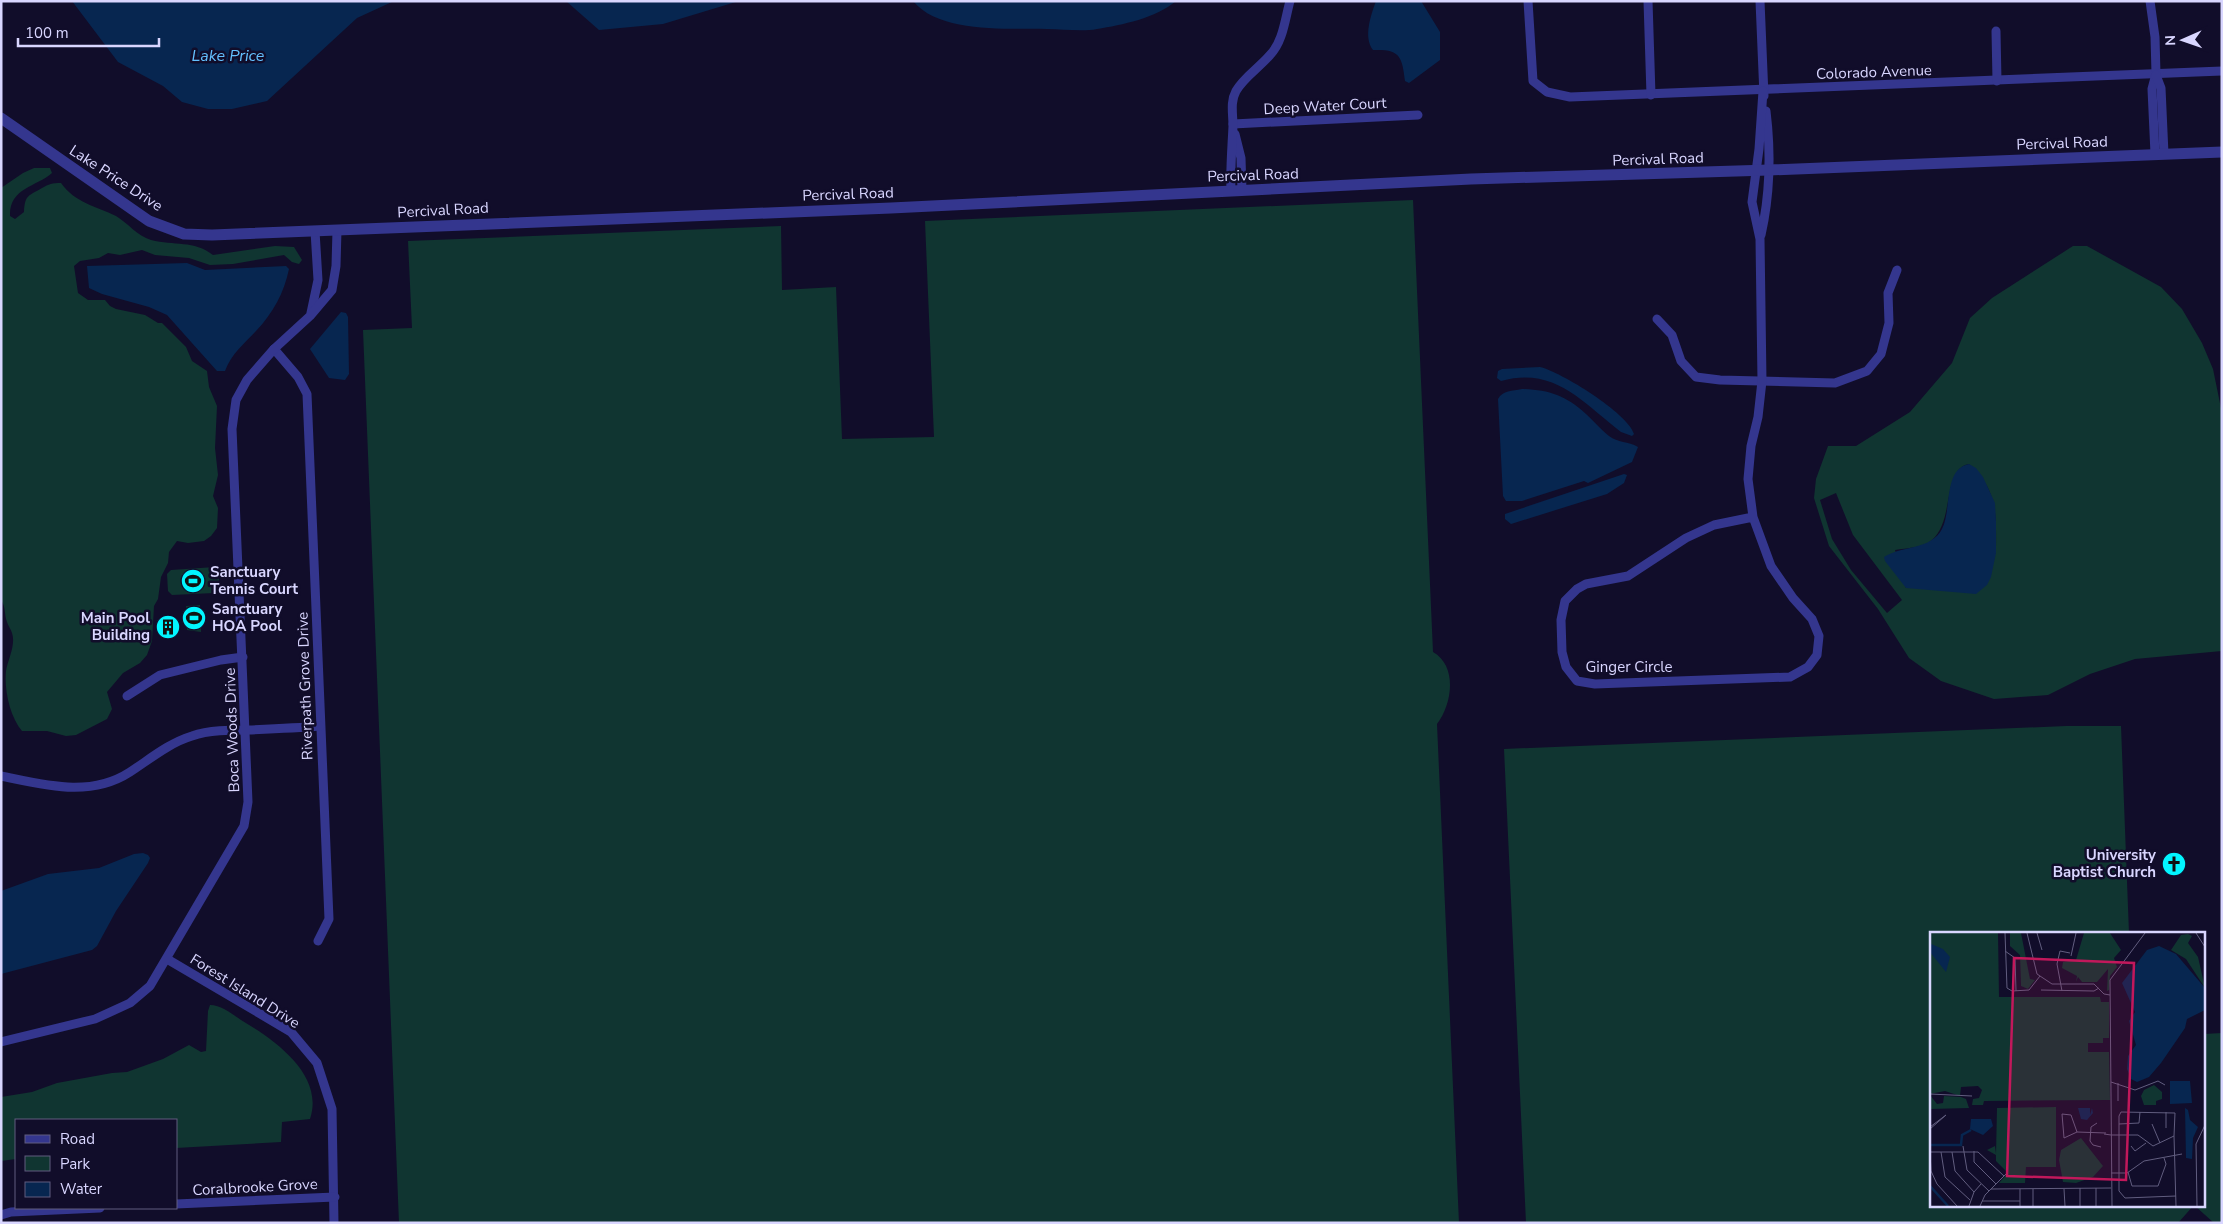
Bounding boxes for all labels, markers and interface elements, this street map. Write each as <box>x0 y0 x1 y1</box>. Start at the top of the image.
scale bar <box>18 15 159 47</box>
north arrow <box>2158 15 2208 65</box>
text: 100 m <box>25 23 69 43</box>
text: N <box>2161 35 2180 46</box>
water label: Lake Price <box>192 45 265 67</box>
street label: Colorado Avenue <box>1816 60 1932 84</box>
street label: Deep Water Court <box>1263 93 1388 119</box>
street label: Percival Road <box>2016 131 2108 155</box>
street label: Lake Price Drive <box>65 140 167 216</box>
street label: Percival Road <box>1612 147 1704 171</box>
street label: Percival Road <box>1207 163 1299 187</box>
street label: Percival Road <box>802 182 894 206</box>
street label: Percival Road <box>397 198 489 222</box>
place label: Sanctuary Tennis Court <box>210 562 298 599</box>
sports icon: Sanctuary Tennis Court <box>180 568 206 594</box>
place label: Sanctuary HOA Pool <box>212 599 283 636</box>
sports icon: Sanctuary HOA Pool <box>181 605 207 631</box>
place label: Main Pool Building <box>81 608 150 645</box>
street label: Riverpath Grove Drive <box>292 612 318 760</box>
building icon: Main Pool Building <box>155 614 181 640</box>
street label: Ginger Circle <box>1585 657 1673 677</box>
street label: Boca Woods Drive <box>220 667 244 793</box>
place label: University Baptist Church <box>2053 845 2156 882</box>
church icon: University Baptist Church <box>2161 851 2187 877</box>
inset map <box>1930 932 2206 1206</box>
street label: Forest Island Drive <box>186 949 304 1033</box>
legend <box>15 1119 178 1209</box>
text: Road <box>60 1129 95 1149</box>
text: Park <box>60 1154 90 1174</box>
street label: Coralbrooke Grove <box>192 1174 318 1200</box>
text: Water <box>60 1179 103 1199</box>

